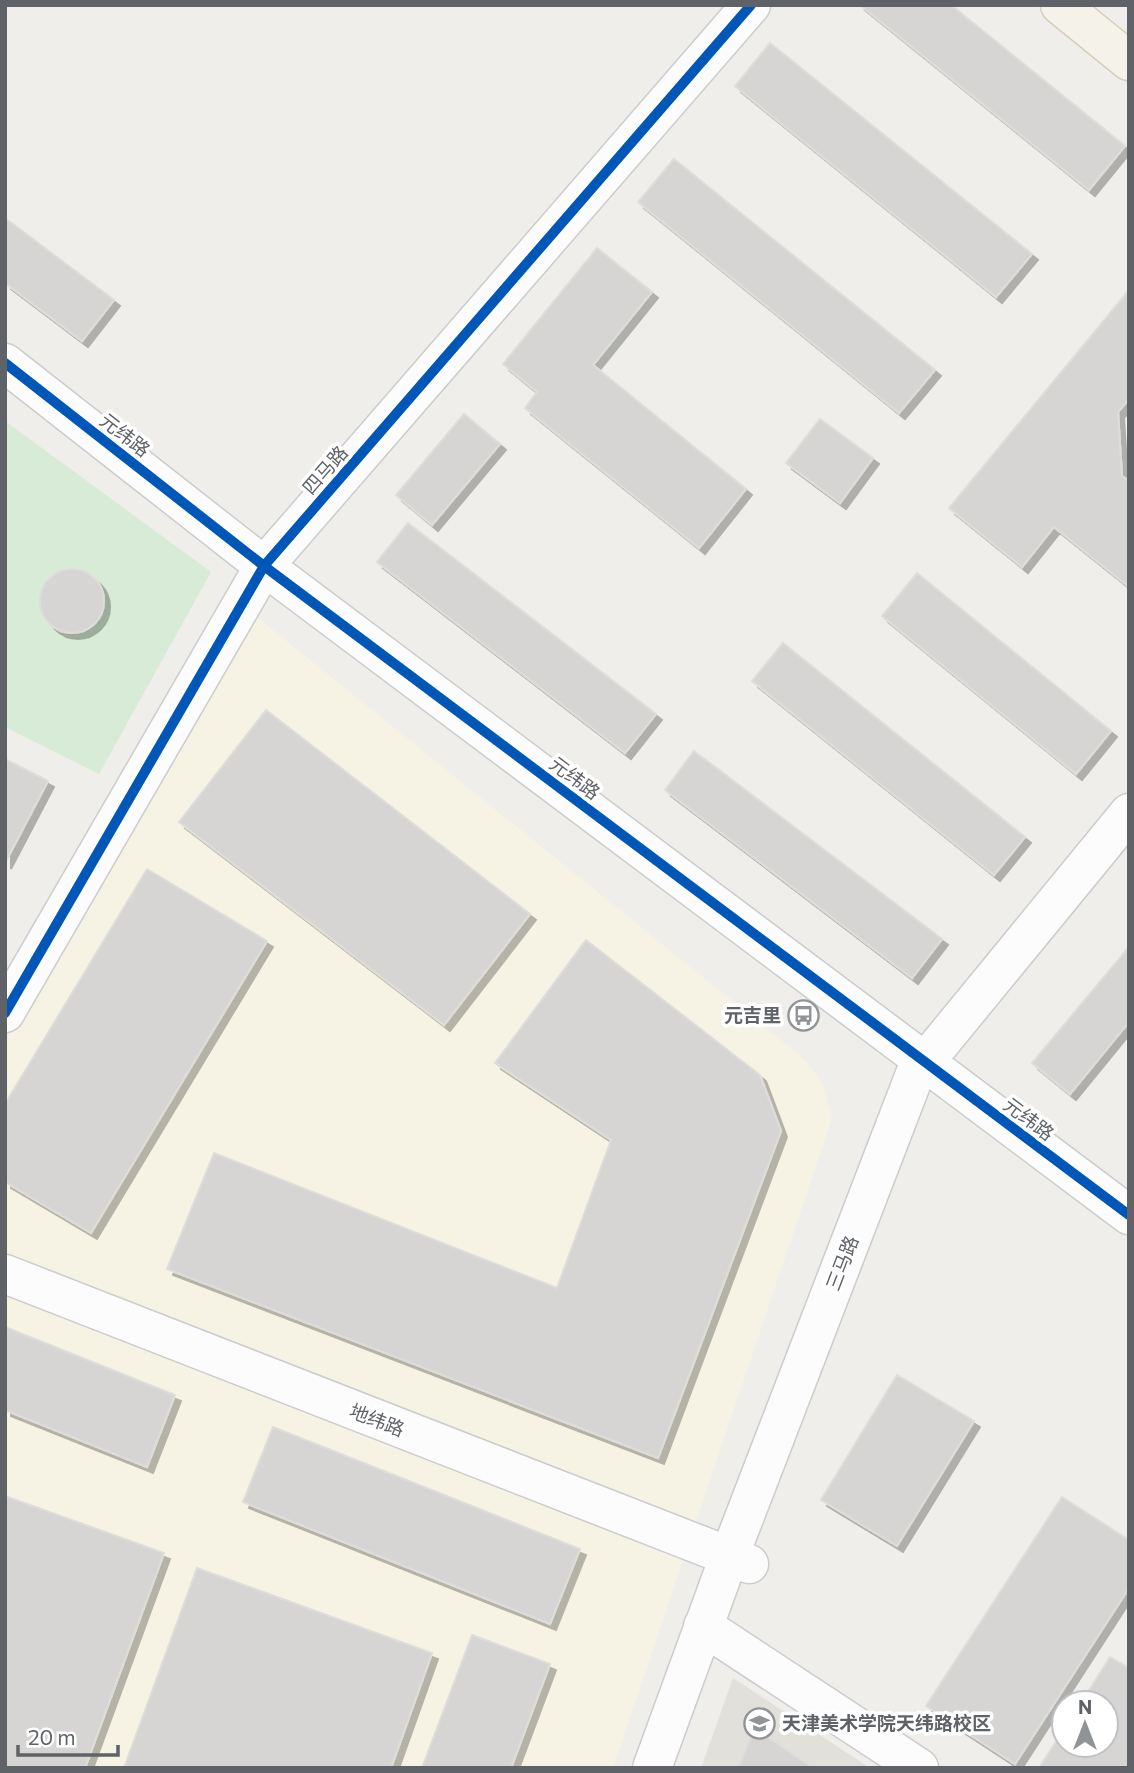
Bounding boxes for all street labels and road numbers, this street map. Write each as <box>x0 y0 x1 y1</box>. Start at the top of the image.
street label: 元纬路 <box>96 408 155 461</box>
street label: 四马路 <box>297 441 352 499</box>
street label: 元纬路 <box>546 751 605 804</box>
street label: 元纬路 <box>1000 1092 1059 1145</box>
street label: 三马路 <box>821 1232 862 1294</box>
street label: 地纬路 <box>346 1399 408 1440</box>

